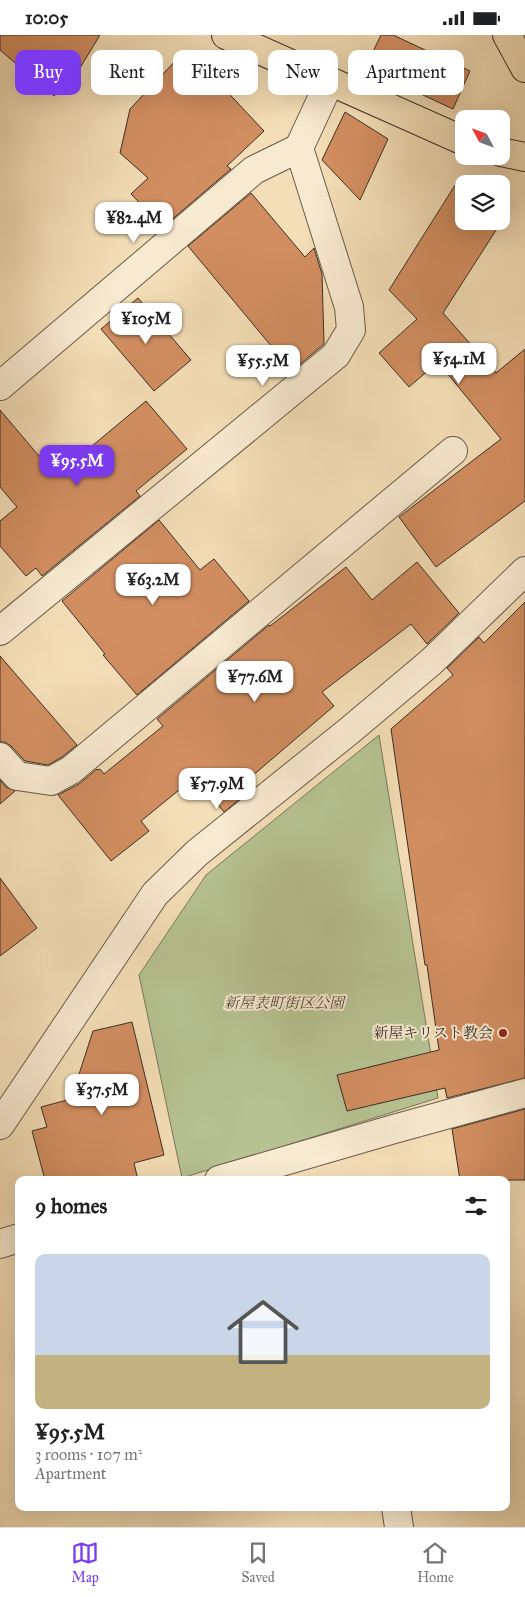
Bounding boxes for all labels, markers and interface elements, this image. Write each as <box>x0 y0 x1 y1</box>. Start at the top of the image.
text: 10:05 <box>25 6 68 29</box>
chip: Buy <box>15 50 81 95</box>
chip: Rent <box>91 50 163 95</box>
chip: Filters <box>173 50 258 95</box>
chip: New <box>268 50 338 95</box>
chip: Apartment <box>348 50 464 95</box>
north arrow <box>455 110 510 165</box>
map controls <box>455 110 510 230</box>
button: layers <box>455 175 510 230</box>
pin: ¥82.4M <box>93 201 175 244</box>
text: ¥82.4M <box>106 208 162 227</box>
pin: ¥105M <box>111 303 181 345</box>
text: ¥105M <box>121 309 171 328</box>
pin: ¥54.1M <box>418 343 500 385</box>
pin: ¥55.5M <box>222 345 304 387</box>
text: ¥54.1M <box>433 349 485 368</box>
text: ¥55.5M <box>237 351 289 370</box>
pin: ¥95.5M <box>36 445 118 487</box>
text: ¥95.5M <box>50 451 104 470</box>
pin: ¥63.2M <box>112 563 194 606</box>
text: ¥63.2M <box>127 570 179 589</box>
pin: ¥77.6M <box>214 661 296 703</box>
text: ¥77.6M <box>227 667 283 686</box>
pin: ¥57.9M <box>176 767 258 810</box>
text: ¥57.9M <box>190 774 244 793</box>
park label: 新屋表町街区公園 <box>224 994 347 1012</box>
place label: 新屋キリスト教会 <box>373 1024 493 1042</box>
marker: 新屋キリスト教会 <box>497 1027 509 1039</box>
pin: ¥37.5M <box>61 1073 143 1116</box>
text: ¥37.5M <box>76 1080 128 1099</box>
icon: filters <box>462 1192 490 1220</box>
text: 9 homes <box>35 1193 107 1219</box>
icon: home <box>218 1287 308 1377</box>
text: ¥95.5M <box>35 1419 105 1445</box>
text: 3 rooms · 107 m² <box>35 1445 142 1464</box>
text: Apartment <box>35 1464 107 1483</box>
tab: Map <box>71 1539 99 1586</box>
tab: Saved <box>242 1539 275 1586</box>
tab: Home <box>417 1539 454 1586</box>

